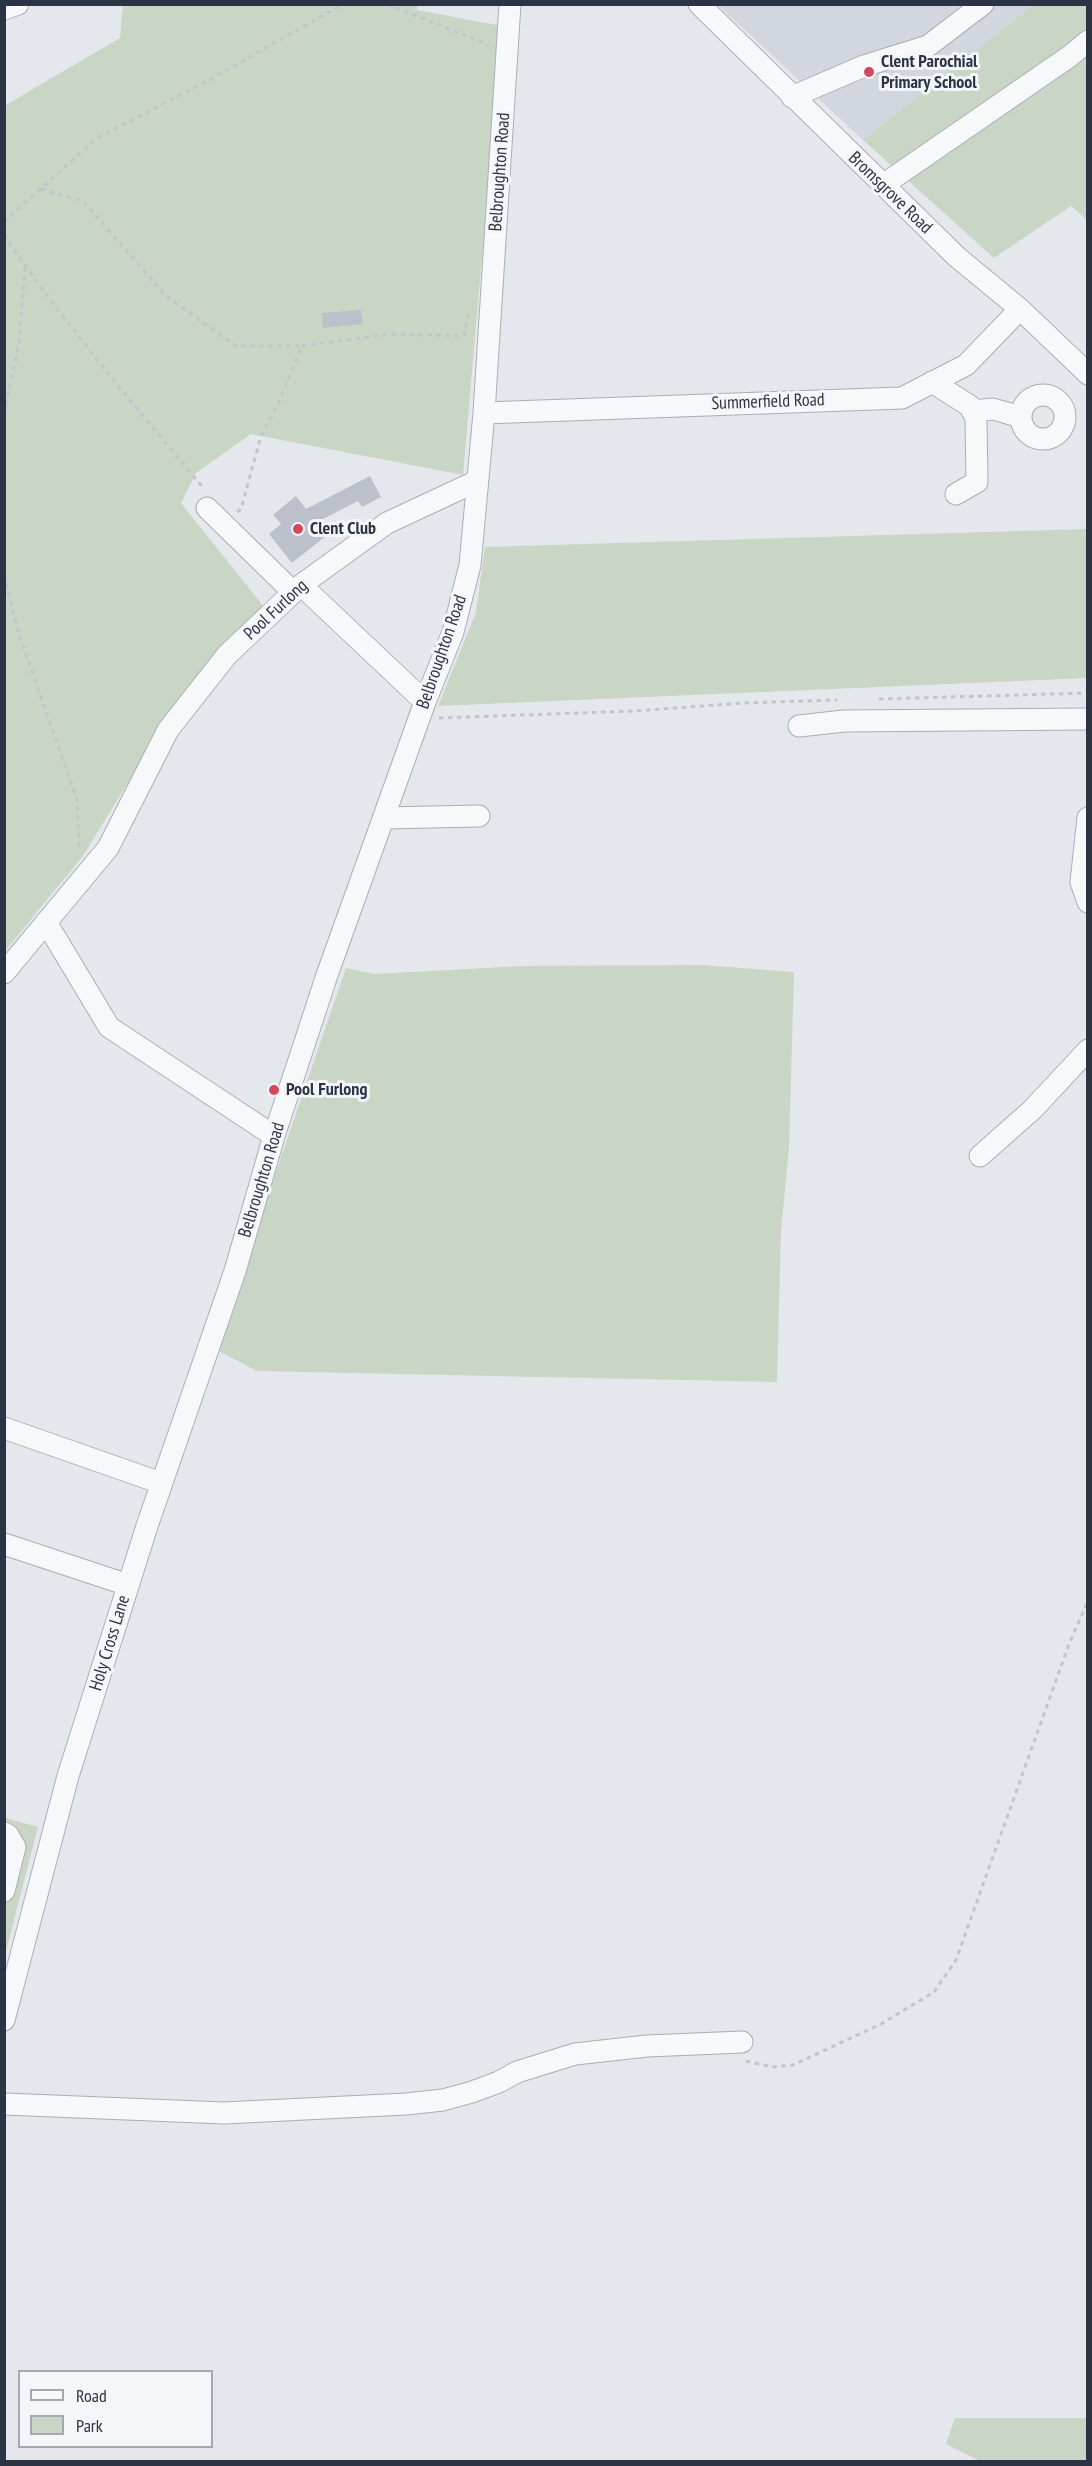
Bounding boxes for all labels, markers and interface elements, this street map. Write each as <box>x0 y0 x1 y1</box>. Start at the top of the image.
place label: Clent Parochial Primary School <box>881 51 977 94</box>
marker: Clent Parochial Primary School <box>862 65 876 79</box>
street label: Belbroughton Road <box>485 112 515 232</box>
street label: Bromsgrove Road <box>844 148 936 238</box>
street label: Summerfield Road <box>711 389 825 415</box>
place label: Clent Club <box>310 518 376 540</box>
marker: Clent Club <box>291 522 305 536</box>
street label: Pool Furlong <box>240 575 312 645</box>
street label: Belbroughton Road <box>412 592 472 712</box>
place label: Pool Furlong <box>286 1079 367 1101</box>
marker: Pool Furlong <box>267 1083 281 1097</box>
street label: Belbroughton Road <box>234 1120 290 1240</box>
street label: Holy Cross Lane <box>85 1593 135 1693</box>
legend <box>18 2370 213 2448</box>
text: Road <box>76 2384 107 2407</box>
text: Park <box>76 2414 103 2437</box>

